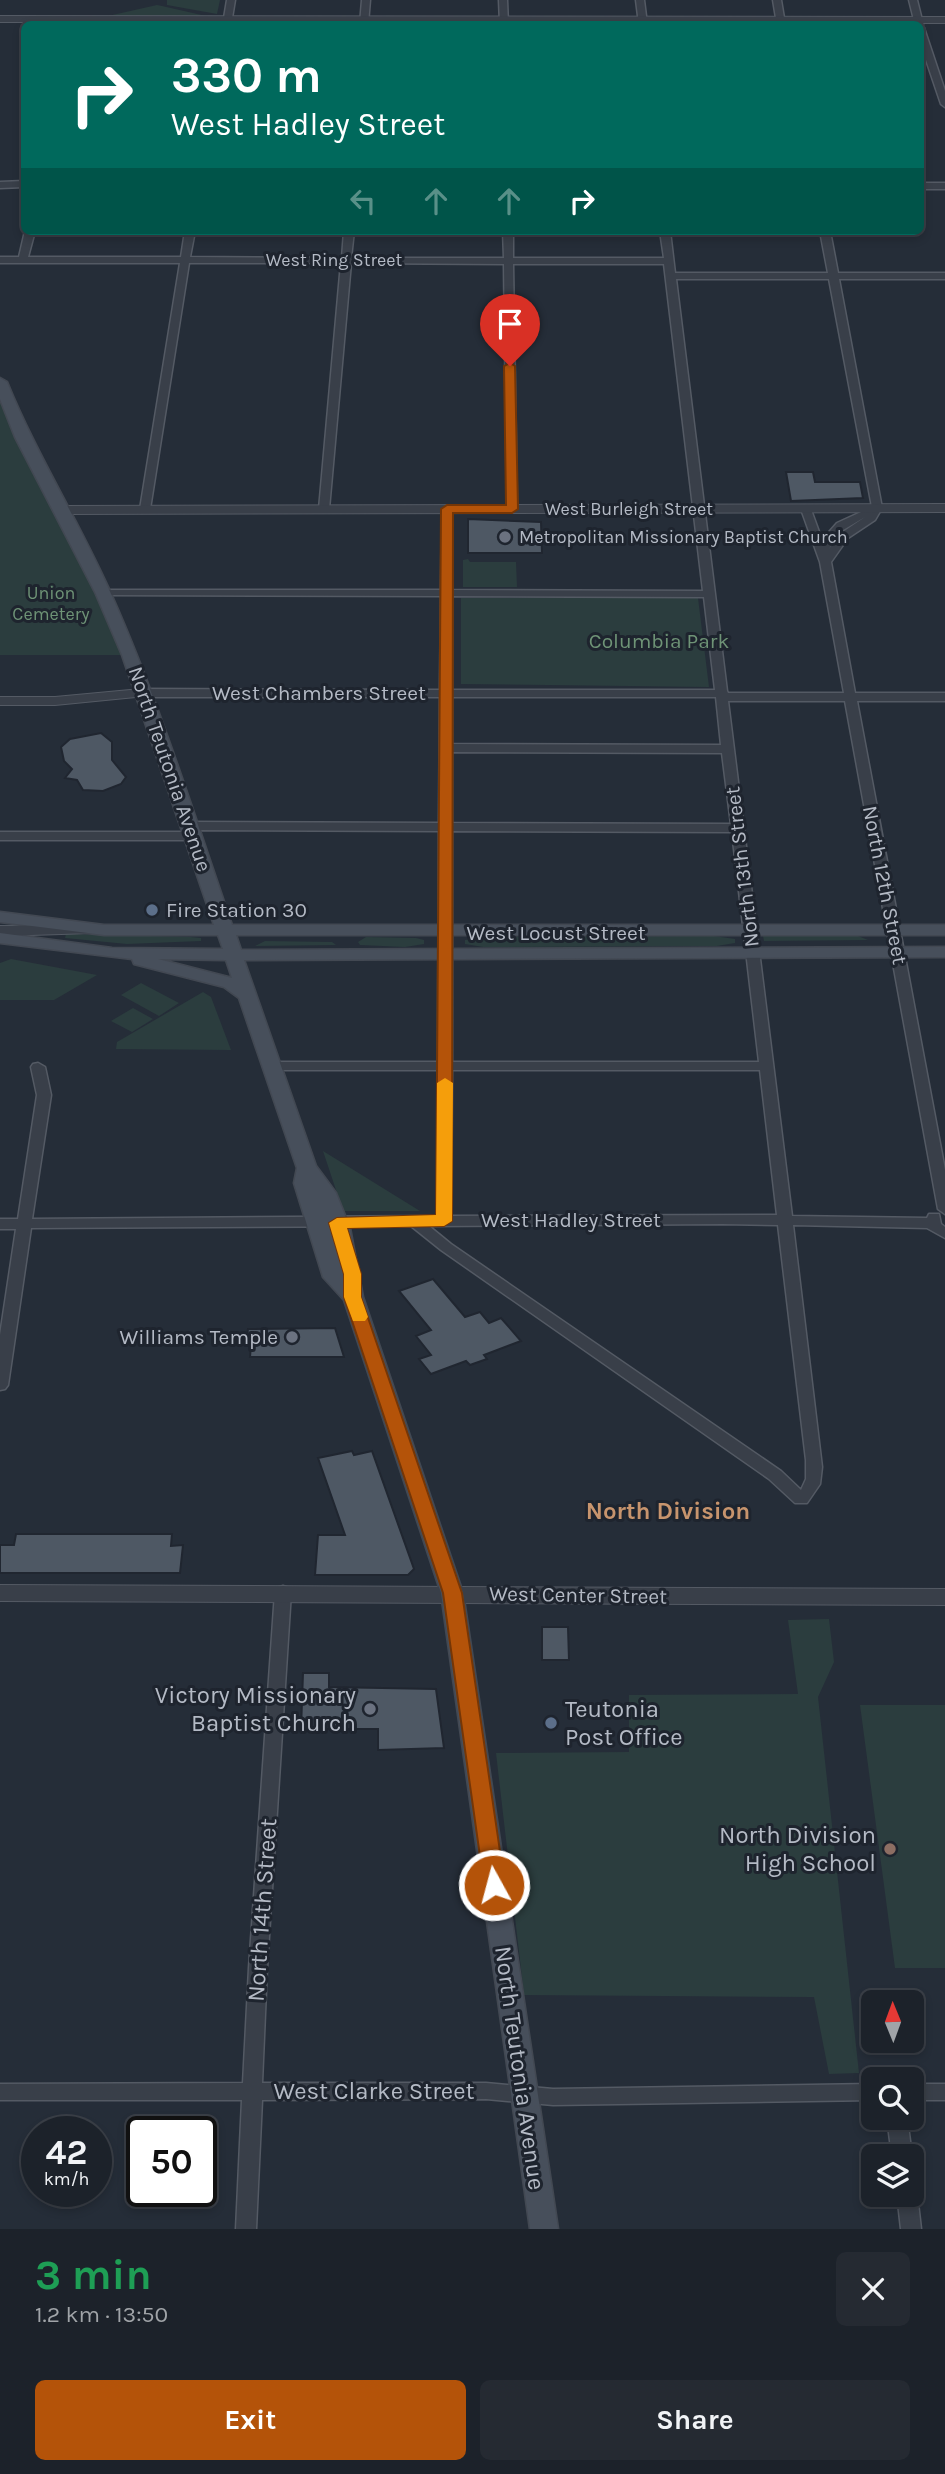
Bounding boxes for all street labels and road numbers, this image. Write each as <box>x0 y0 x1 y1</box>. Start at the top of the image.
street label: West Ring Street <box>266 249 402 271</box>
street label: West Burleigh Street <box>545 498 713 520</box>
street label: North Teutonia Avenue <box>124 663 216 875</box>
street label: West Chambers Street <box>212 681 426 705</box>
street label: North 13th Street <box>720 785 764 949</box>
street label: North 12th Street <box>858 804 912 967</box>
street label: West Locust Street <box>466 921 646 945</box>
street label: West Hadley Street <box>481 1208 661 1232</box>
street label: West Center Street <box>489 1581 667 1609</box>
street label: North 14th Street <box>242 1817 282 2003</box>
street label: North Teutonia Avenue <box>489 1944 551 2192</box>
street label: West Clarke Street <box>273 2077 475 2105</box>

